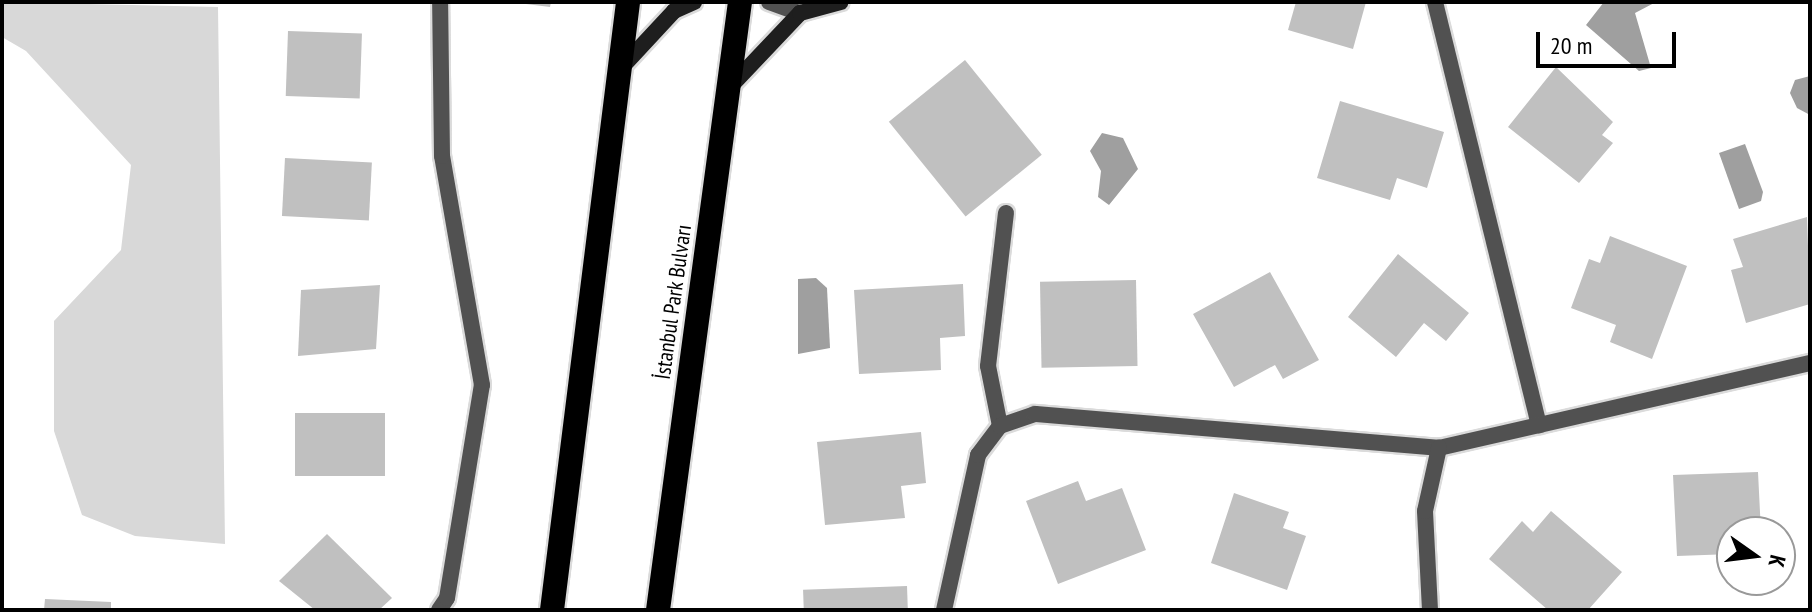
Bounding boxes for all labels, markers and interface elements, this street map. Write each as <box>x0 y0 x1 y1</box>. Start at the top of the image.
scale bar <box>1540 16 1680 66</box>
text: 20 m <box>1550 30 1592 61</box>
street label: İstanbul Park Bulvarı <box>649 223 697 381</box>
north arrow <box>1716 516 1796 596</box>
text: K <box>1762 552 1792 570</box>

